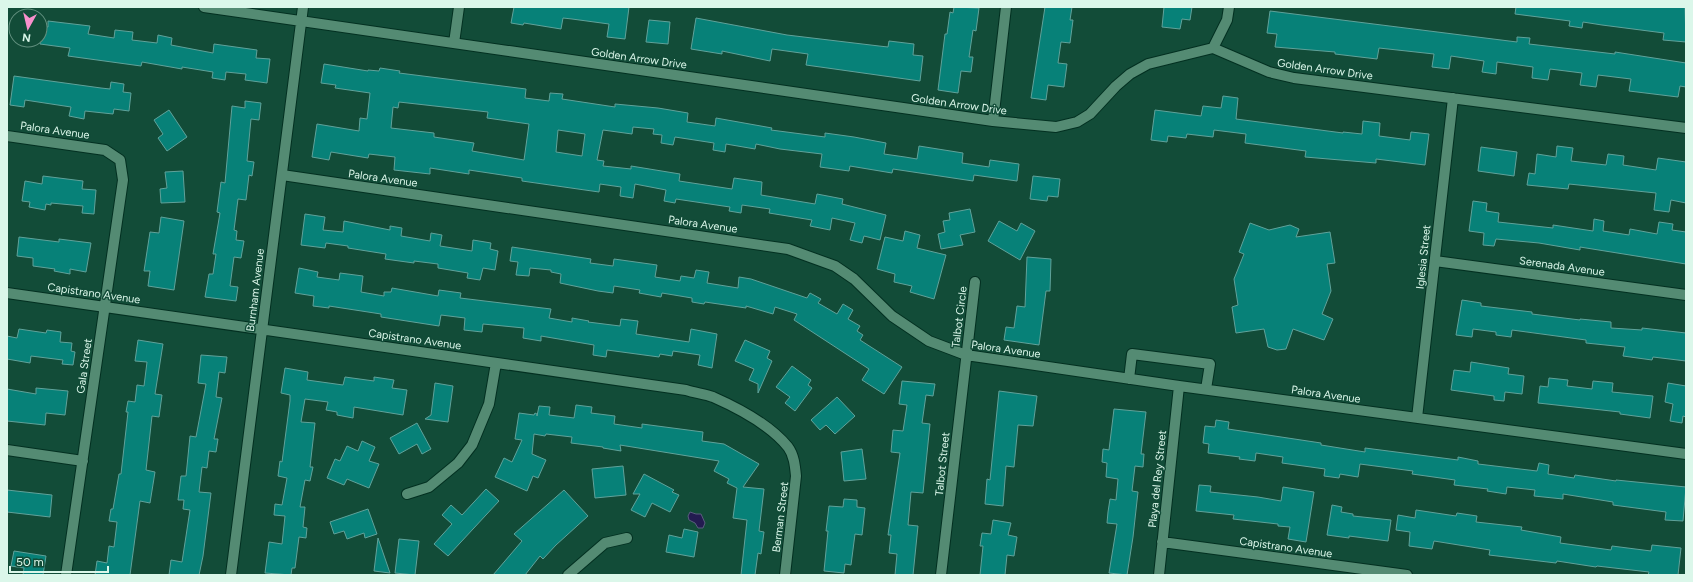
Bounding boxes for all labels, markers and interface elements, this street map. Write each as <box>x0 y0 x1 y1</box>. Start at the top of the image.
north arrow <box>8 8 48 48</box>
text: N <box>22 30 32 44</box>
street label: Golden Arrow Drive <box>590 45 688 72</box>
street label: Golden Arrow Drive <box>1276 56 1374 83</box>
street label: Golden Arrow Drive <box>910 91 1008 118</box>
street label: Palora Avenue <box>19 119 90 142</box>
street label: Palora Avenue <box>347 167 418 190</box>
street label: Palora Avenue <box>667 213 738 236</box>
street label: Iglesia Street <box>1414 224 1433 290</box>
street label: Burnham Avenue <box>244 248 267 332</box>
street label: Serenada Avenue <box>1518 254 1606 279</box>
street label: Capistrano Avenue <box>47 281 141 306</box>
street label: Talbot Circle <box>949 286 970 348</box>
street label: Capistrano Avenue <box>368 327 462 352</box>
street label: Gala Street <box>74 338 95 394</box>
street label: Palora Avenue <box>970 338 1041 361</box>
street label: Palora Avenue <box>1290 383 1361 406</box>
street label: Playa del Rey Street <box>1146 430 1169 528</box>
street label: Talbot Street <box>933 432 952 497</box>
street label: Berman Street <box>770 481 791 553</box>
street label: Capistrano Avenue <box>1239 535 1333 560</box>
scale bar <box>10 548 108 574</box>
text: 50 m <box>16 555 44 569</box>

